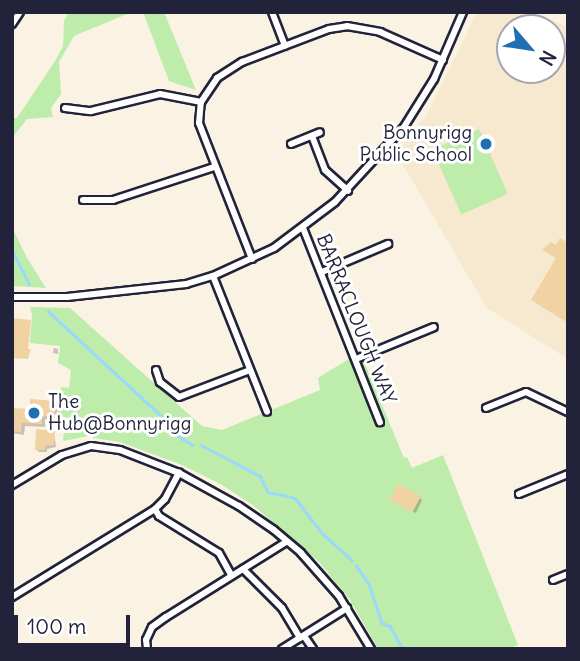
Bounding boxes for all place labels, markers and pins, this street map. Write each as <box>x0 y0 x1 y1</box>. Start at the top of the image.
place label: Bonnyrigg Public School <box>359 122 472 166</box>
marker: Bonnyrigg Public School <box>478 136 494 152</box>
place label: The Hub@Bonnyrigg <box>48 391 191 435</box>
marker: The Hub@Bonnyrigg <box>26 405 42 421</box>

